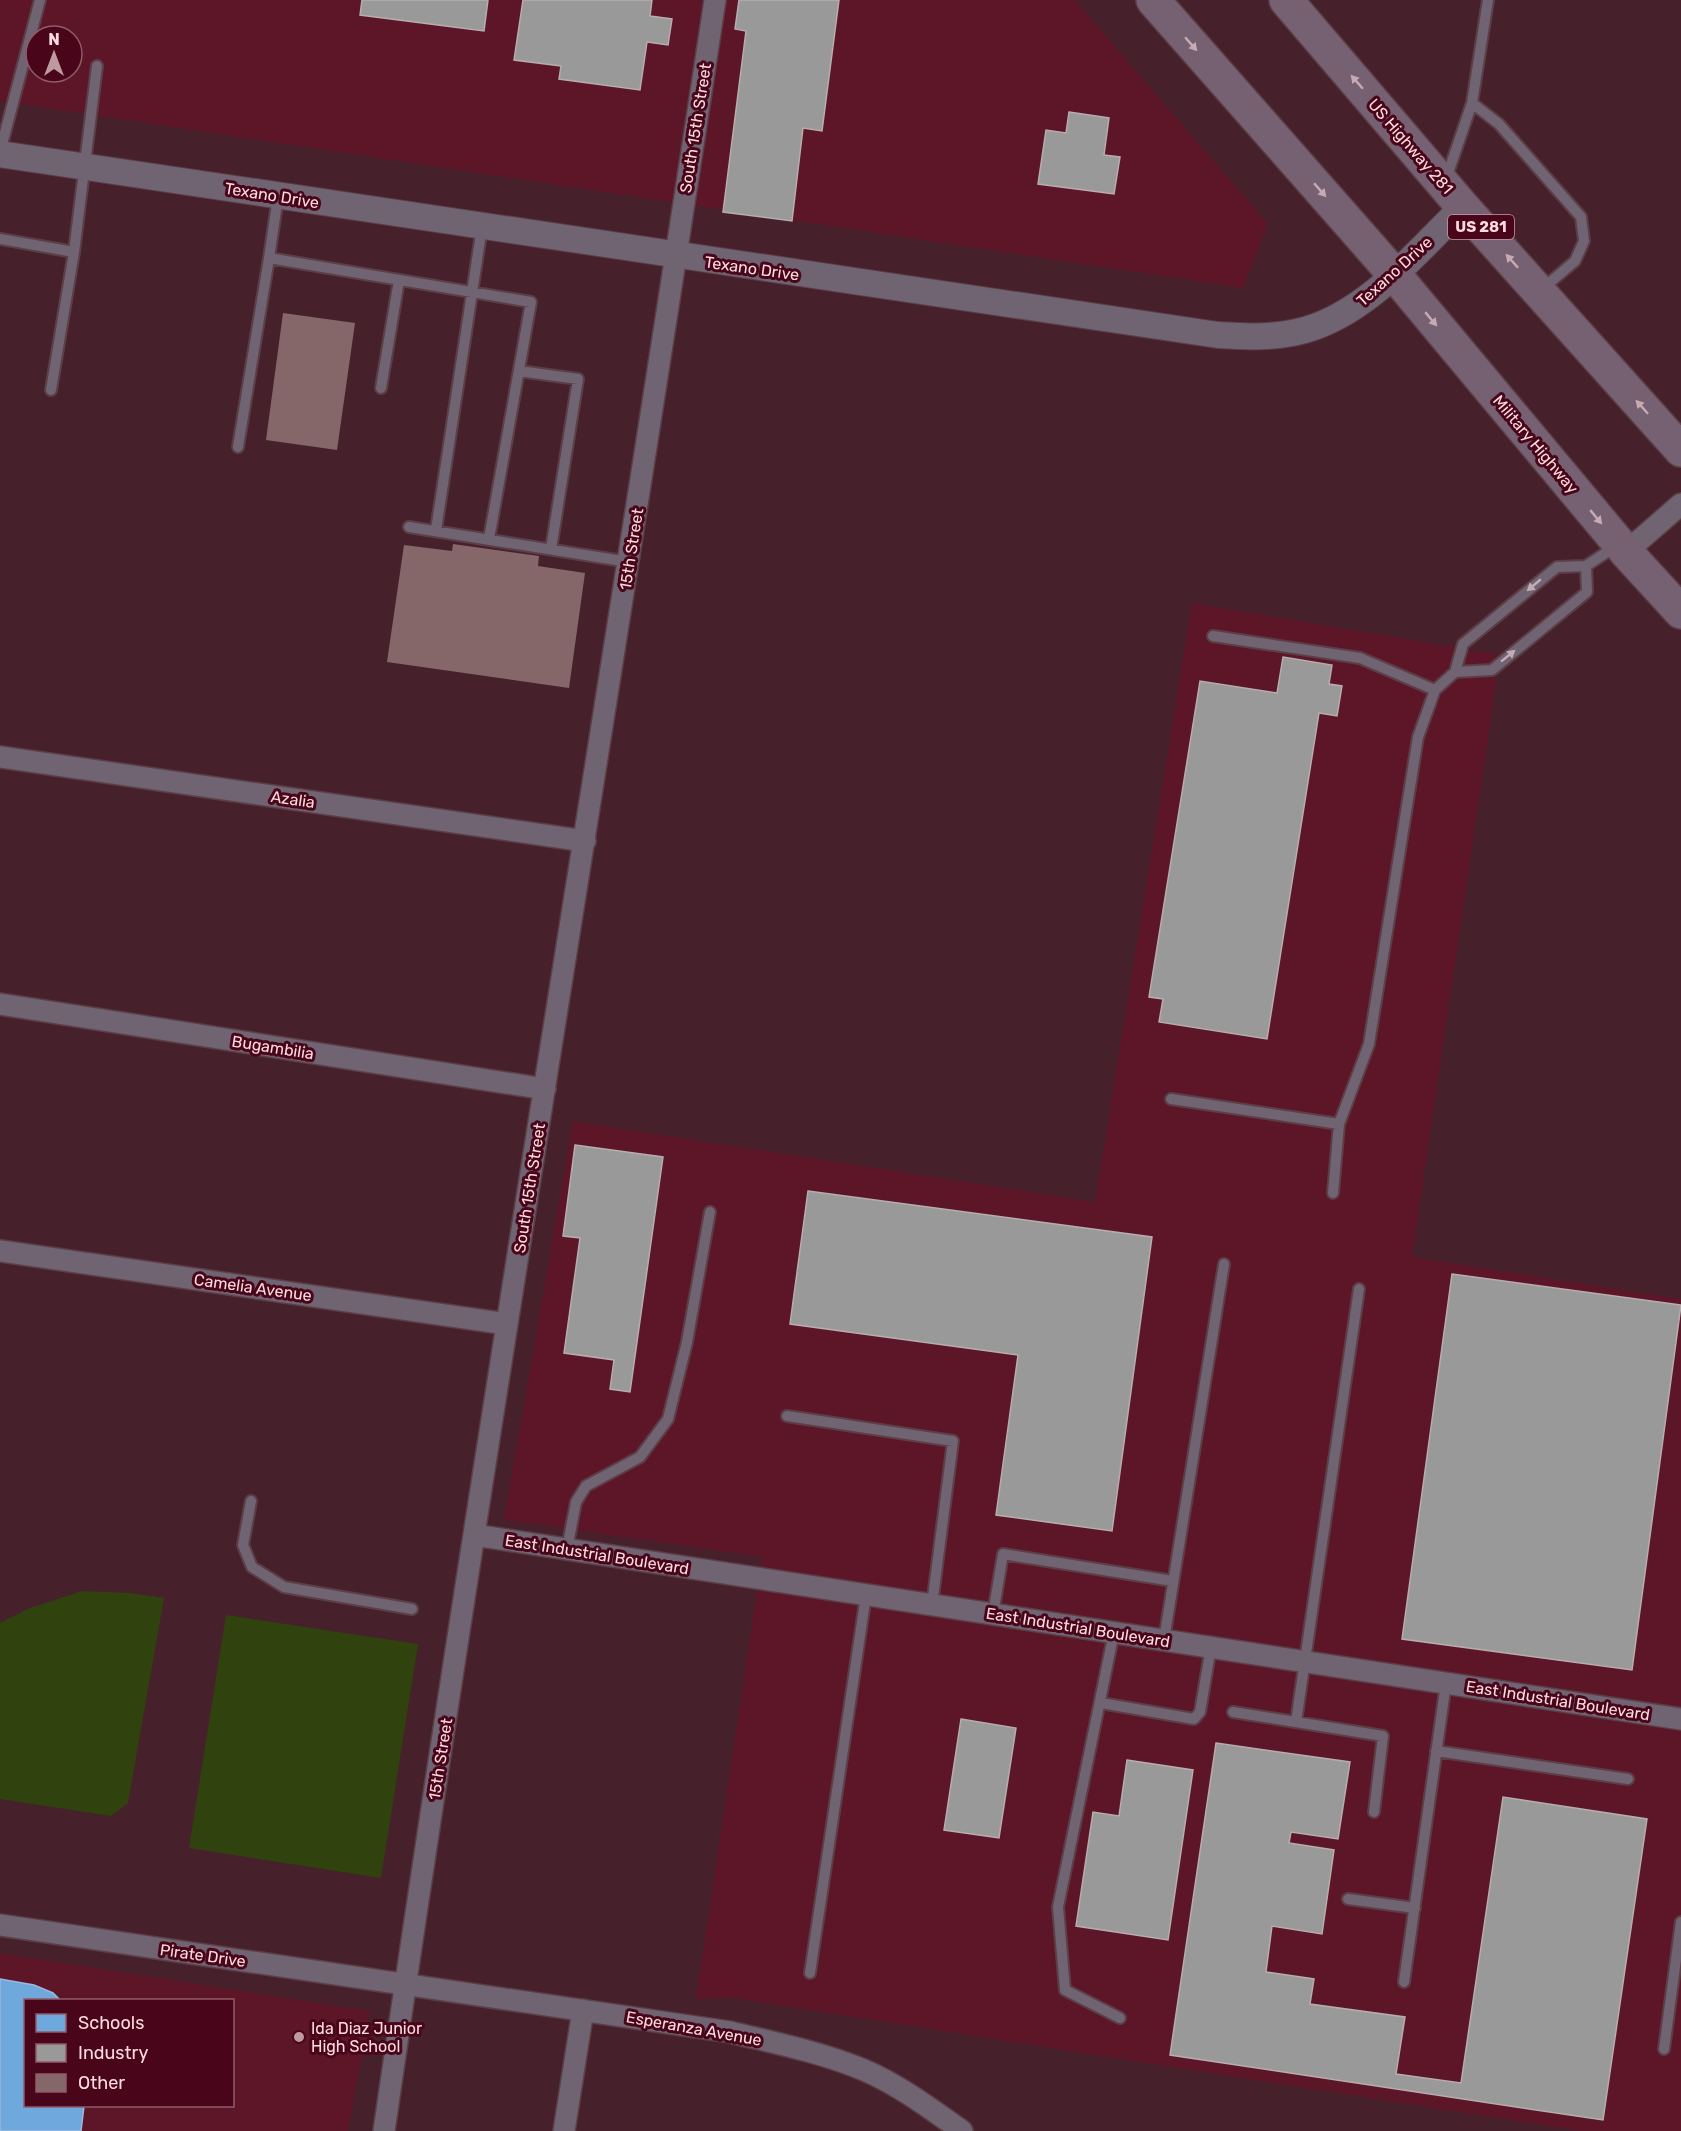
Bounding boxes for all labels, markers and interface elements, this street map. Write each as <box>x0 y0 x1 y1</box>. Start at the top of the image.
north arrow <box>24 24 84 84</box>
text: N <box>48 30 60 49</box>
one-way arrow <box>1184 36 1197 51</box>
street label: South 15th Street <box>676 62 715 194</box>
one-way arrow <box>1350 75 1363 90</box>
street label: US Highway 281 <box>1364 95 1457 198</box>
street label: Texano Drive <box>223 179 320 212</box>
one-way arrow <box>1313 182 1326 197</box>
road number: US 281 <box>1448 215 1514 239</box>
street label: Texano Drive <box>1353 232 1436 310</box>
street label: Texano Drive <box>703 252 800 285</box>
one-way arrow <box>1505 254 1519 269</box>
one-way arrow <box>1425 311 1437 326</box>
street label: Military Highway <box>1489 391 1582 497</box>
one-way arrow <box>1636 400 1649 415</box>
street label: 15th Street <box>616 507 647 591</box>
one-way arrow <box>1590 509 1603 525</box>
one-way arrow <box>1527 578 1542 591</box>
one-way arrow <box>1501 650 1516 663</box>
street label: Azalia <box>270 787 316 812</box>
street label: Bugambilia <box>230 1032 315 1063</box>
street label: South 15th Street <box>510 1122 549 1254</box>
street label: Camelia Avenue <box>193 1270 313 1305</box>
street label: East Industrial Boulevard <box>504 1531 690 1578</box>
street label: East Industrial Boulevard <box>985 1604 1171 1651</box>
street label: East Industrial Boulevard <box>1465 1677 1651 1724</box>
street label: 15th Street <box>425 1717 456 1801</box>
street label: Pirate Drive <box>159 1940 247 1971</box>
legend <box>24 1999 234 2107</box>
street label: Esperanza Avenue <box>625 2007 763 2050</box>
text: Schools <box>78 2012 144 2034</box>
place label: Ida Diaz Junior High School <box>311 2019 422 2056</box>
marker: Ida Diaz Junior High School <box>292 2030 306 2044</box>
text: Industry <box>78 2042 148 2064</box>
text: Other <box>78 2072 125 2094</box>

